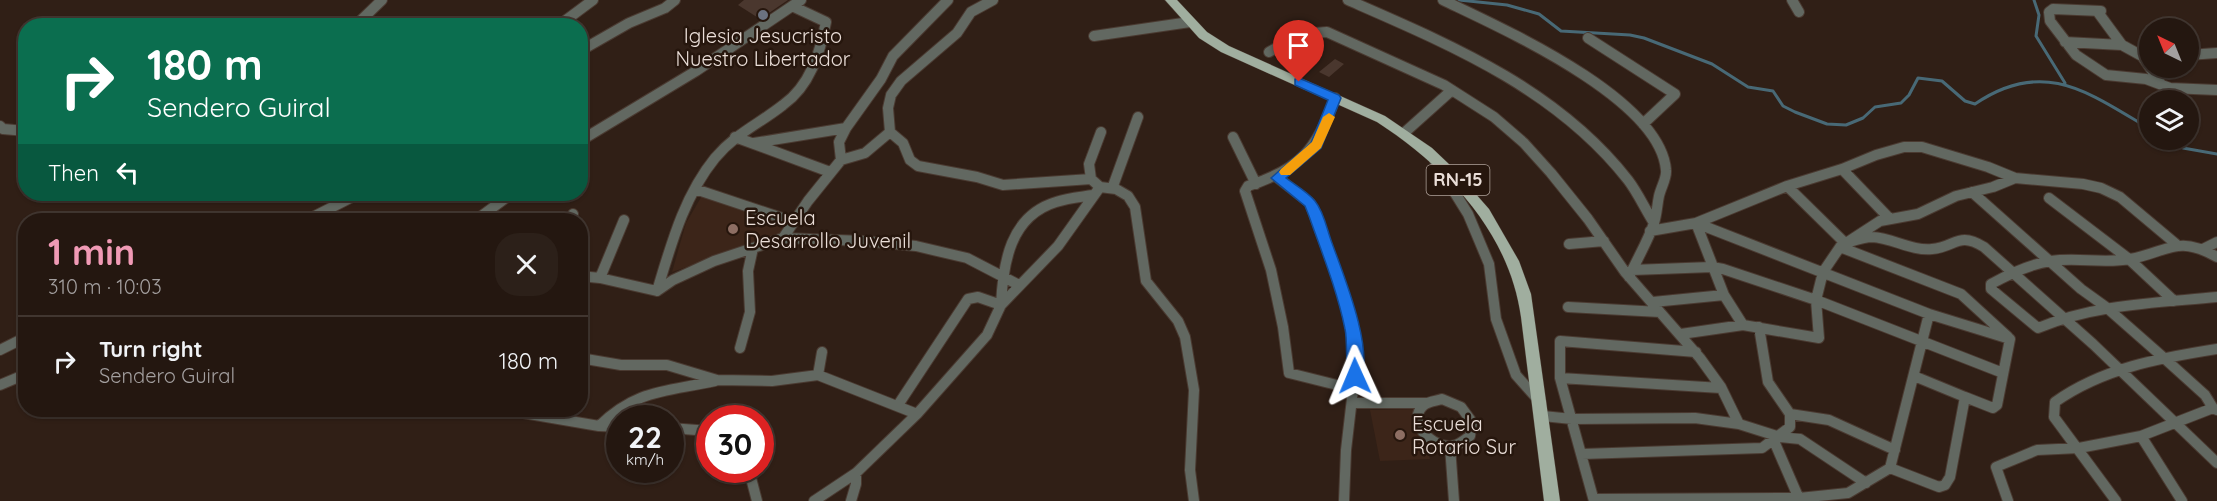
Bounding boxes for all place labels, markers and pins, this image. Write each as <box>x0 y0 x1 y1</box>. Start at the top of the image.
marker: Iglesia Jesucristo Nuestro Libertador <box>756 8 770 22</box>
pin <box>1273 20 1324 82</box>
place label: Iglesia Jesucristo Nuestro Libertador <box>675 23 851 71</box>
place label: Escuela Desarrollo Juvenil <box>745 205 911 253</box>
marker: Escuela Desarrollo Juvenil <box>726 222 740 236</box>
place label: Escuela Rotario Sur <box>1412 411 1516 459</box>
marker: Escuela Rotario Sur <box>1393 428 1407 442</box>

